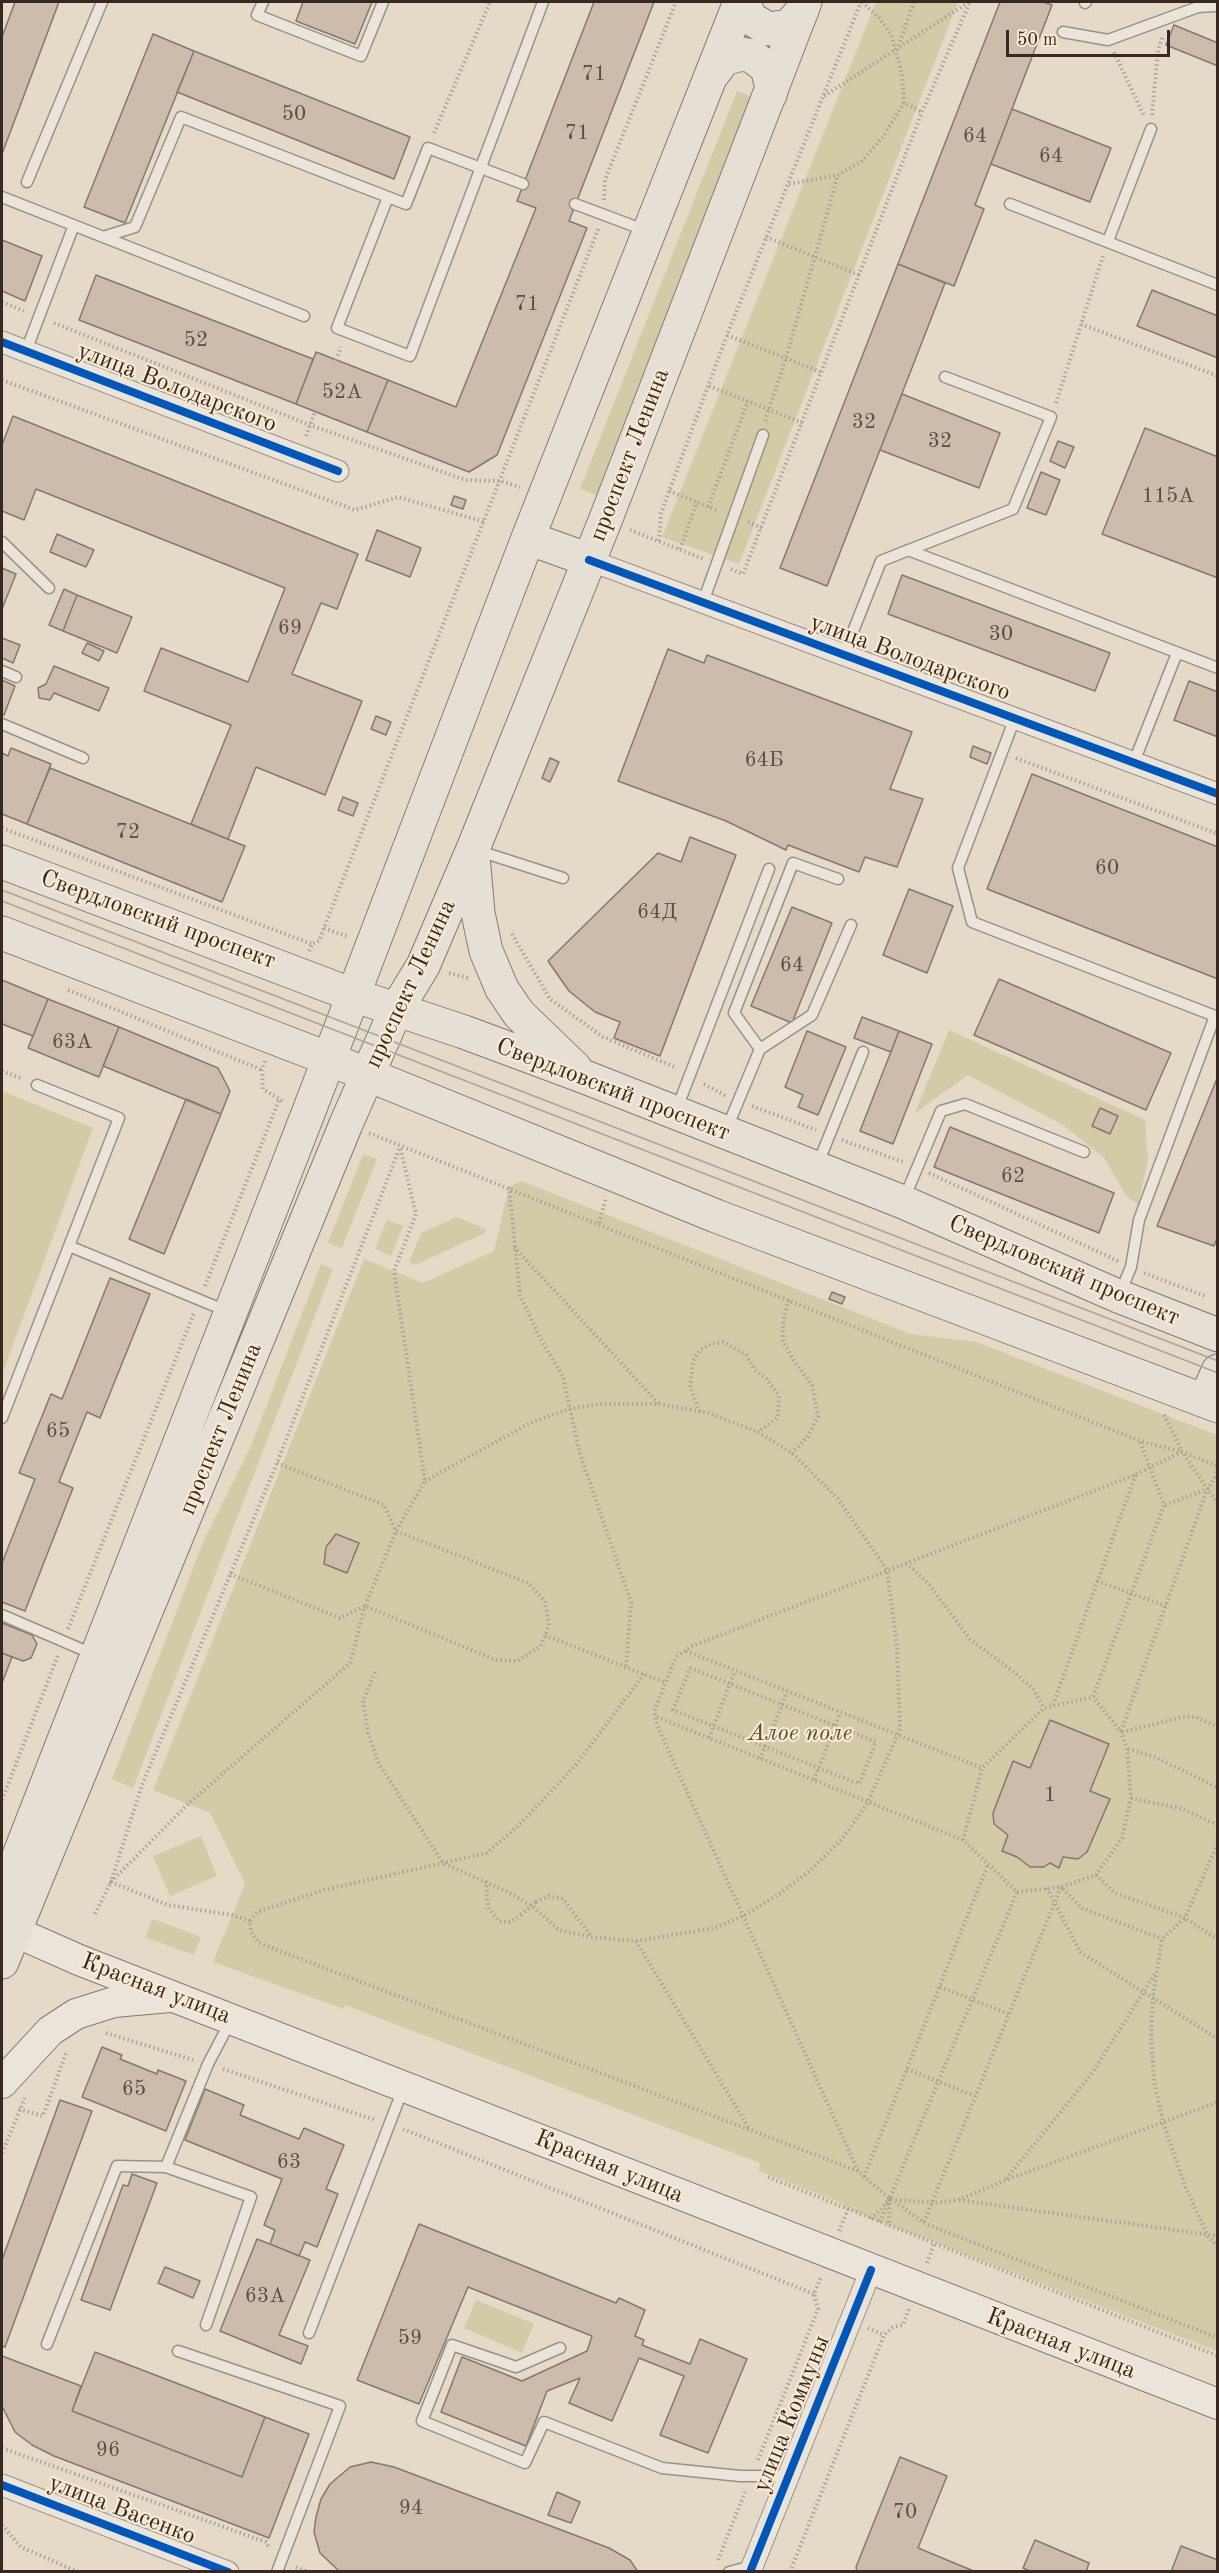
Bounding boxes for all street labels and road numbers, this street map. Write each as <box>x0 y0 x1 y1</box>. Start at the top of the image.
street label: улица Володарского <box>73 337 281 439</box>
street label: проспект Ленина <box>584 364 676 546</box>
street label: улица Володарского <box>806 608 1014 708</box>
street label: Свердловский проспект <box>36 864 280 976</box>
street label: проспект Ленина <box>359 895 463 1073</box>
street label: Свердловский проспект <box>492 1032 734 1148</box>
street label: Свердловский проспект <box>944 1209 1184 1333</box>
street label: проспект Ленина <box>173 1339 269 1519</box>
street label: Красная улица <box>77 1947 235 2031</box>
street label: Красная улица <box>530 2124 688 2210</box>
street label: Красная улица <box>982 2302 1140 2386</box>
street label: улица Коммуны <box>747 2331 837 2497</box>
street label: улица Васенко <box>44 2469 200 2551</box>

